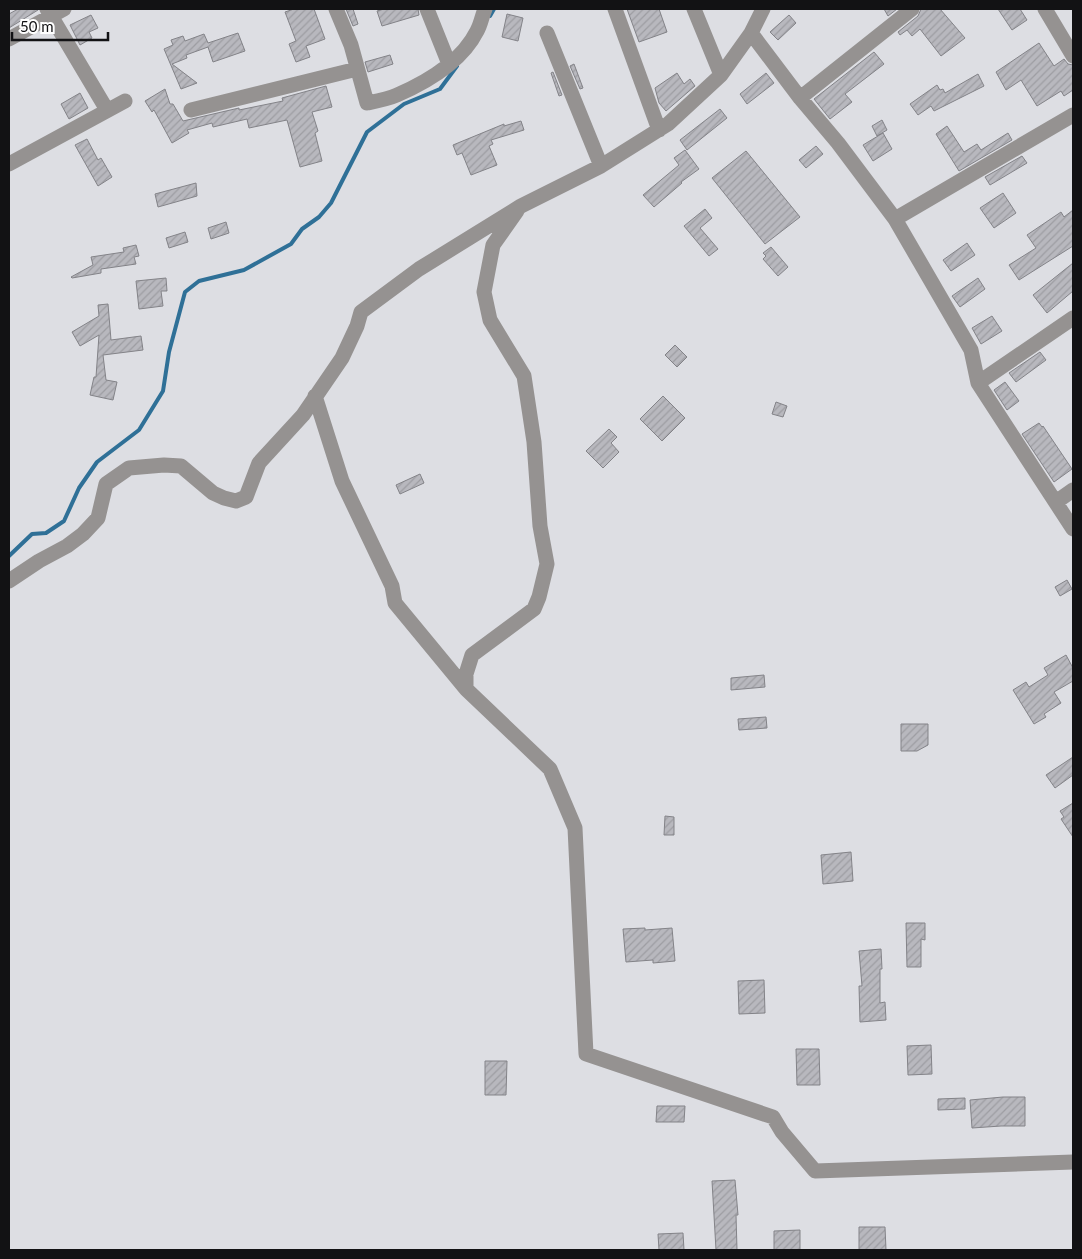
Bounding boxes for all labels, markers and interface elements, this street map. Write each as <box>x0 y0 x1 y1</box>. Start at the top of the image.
scale bar <box>12 10 109 42</box>
text: 50 m <box>20 17 54 35</box>

